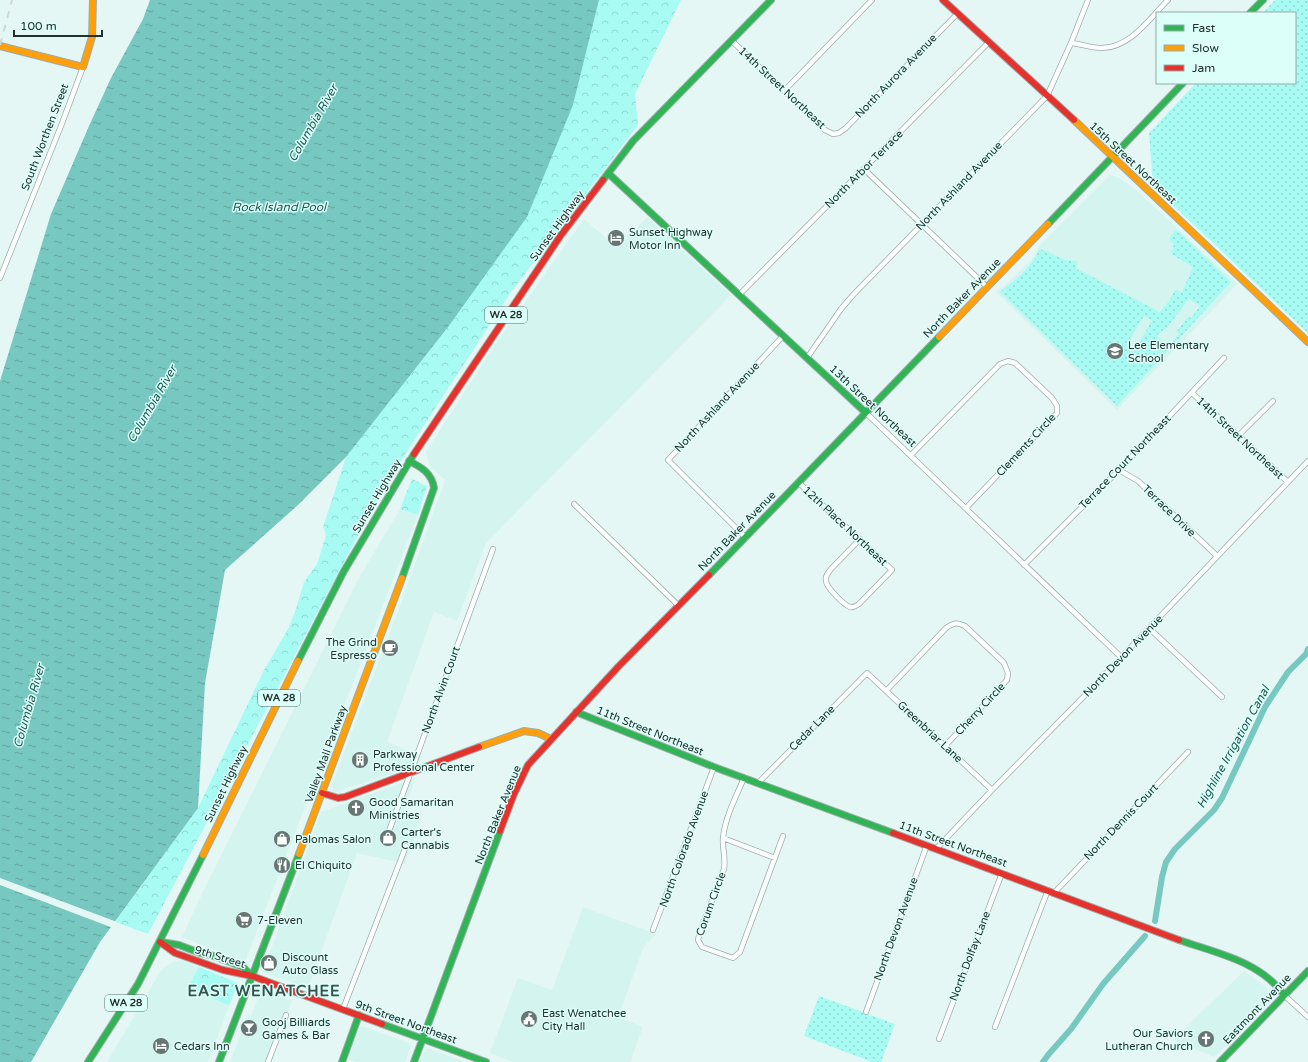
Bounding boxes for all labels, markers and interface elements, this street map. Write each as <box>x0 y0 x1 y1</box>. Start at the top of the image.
scale bar <box>14 12 102 38</box>
legend <box>1156 12 1296 84</box>
text: 100 m <box>20 19 57 33</box>
text: Fast <box>1192 21 1216 35</box>
street label: North Aurora Avenue <box>853 31 939 121</box>
text: Slow <box>1192 41 1219 55</box>
street label: 14th Street Northeast <box>736 44 828 132</box>
text: Jam <box>1192 61 1215 75</box>
water label: Columbia River <box>285 81 341 164</box>
street label: South Worthen Street <box>19 82 71 192</box>
street label: 15th Street Northeast <box>1087 119 1179 207</box>
street label: North Arbor Terrace <box>822 127 906 211</box>
street label: North Ashland Avenue <box>913 139 1005 233</box>
street label: Sunset Highway <box>527 188 587 264</box>
water label: Rock Island Pool <box>232 200 328 214</box>
place label: Sunset Highway Motor Inn <box>629 226 713 252</box>
hotel icon: Sunset Highway Motor Inn <box>606 228 626 248</box>
street label: North Baker Avenue <box>921 255 1003 341</box>
road number: WA 28 <box>485 307 527 323</box>
place label: Lee Elementary School <box>1128 339 1209 365</box>
school or university icon: Lee Elementary School <box>1105 341 1125 361</box>
street label: North Ashland Avenue <box>672 359 762 455</box>
water label: Columbia River <box>124 362 180 445</box>
street label: 13th Street Northeast <box>827 362 919 450</box>
street label: 14th Street Northeast <box>1194 394 1286 482</box>
street label: Clements Circle <box>994 411 1058 479</box>
street label: Terrace Court Northeast <box>1076 412 1174 512</box>
street label: Sunset Highway <box>350 457 404 535</box>
street label: Terrace Drive <box>1140 482 1198 540</box>
street label: 12th Place Northeast <box>800 483 890 569</box>
street label: North Baker Avenue <box>696 488 778 574</box>
street label: North Devon Avenue <box>1080 612 1166 700</box>
place label: The Grind Espresso <box>326 636 377 662</box>
cafe icon: The Grind Espresso <box>380 638 400 658</box>
street label: North Alvin Court <box>419 645 463 735</box>
water label: Columbia River <box>10 661 48 749</box>
street label: Cherry Circle <box>952 680 1008 738</box>
water label: Highline Irrigation Canal <box>1194 682 1273 810</box>
road number: WA 28 <box>258 690 300 706</box>
street label: Greenbriar Lane <box>895 699 965 765</box>
street label: Cedar Lane <box>786 702 838 754</box>
street label: Valley Mall Parkway <box>302 703 350 805</box>
street label: 11th Street Northeast <box>595 704 705 758</box>
street label: Sunset Highway <box>202 743 250 824</box>
place label: Parkway Professional Center <box>373 748 475 774</box>
building icon: Parkway Professional Center <box>350 750 370 770</box>
street label: North Baker Avenue <box>472 764 524 866</box>
street label: North Dennis Court <box>1081 781 1161 863</box>
street label: North Colorado Avenue <box>657 789 711 909</box>
place label: Good Samaritan Ministries <box>369 796 454 822</box>
church icon: Good Samaritan Ministries <box>346 798 366 818</box>
street label: 11th Street Northeast <box>897 818 1009 870</box>
place label: Carter's Cannabis <box>401 826 449 852</box>
shop icon: Carter's Cannabis <box>378 828 398 848</box>
shop icon: Palomas Salon <box>272 829 292 849</box>
place label: Palomas Salon <box>295 833 371 846</box>
restaurant icon: El Chiquito <box>272 855 292 875</box>
place label: El Chiquito <box>295 859 352 872</box>
street label: Corum Circle <box>693 870 729 938</box>
street label: North Devon Avenue <box>871 876 921 982</box>
street label: North Dolfay Lane <box>947 909 993 1003</box>
supermarket icon: 7-Eleven <box>234 910 254 930</box>
place label: 7-Eleven <box>257 914 303 927</box>
street label: 9th Street <box>193 943 247 971</box>
place label: Discount Auto Glass <box>282 951 338 977</box>
shop icon: Discount Auto Glass <box>259 953 279 973</box>
street label: Eastmont Avenue <box>1220 971 1294 1047</box>
district label: EAST WENATCHEE <box>187 982 341 1000</box>
road number: WA 28 <box>105 995 147 1011</box>
street label: 9th Street Northeast <box>353 998 459 1046</box>
place label: East Wenatchee City Hall <box>542 1007 626 1033</box>
public building icon: East Wenatchee City Hall <box>519 1009 539 1029</box>
place label: Gooj Billiards Games & Bar <box>262 1016 331 1042</box>
bar icon: Gooj Billiards Games & Bar <box>239 1018 259 1038</box>
place label: Our Saviors Lutheran Church <box>1105 1027 1193 1053</box>
church icon: Our Saviors Lutheran Church <box>1196 1029 1216 1049</box>
hotel icon: Cedars Inn <box>151 1036 171 1056</box>
place label: Cedars Inn <box>174 1040 230 1053</box>

